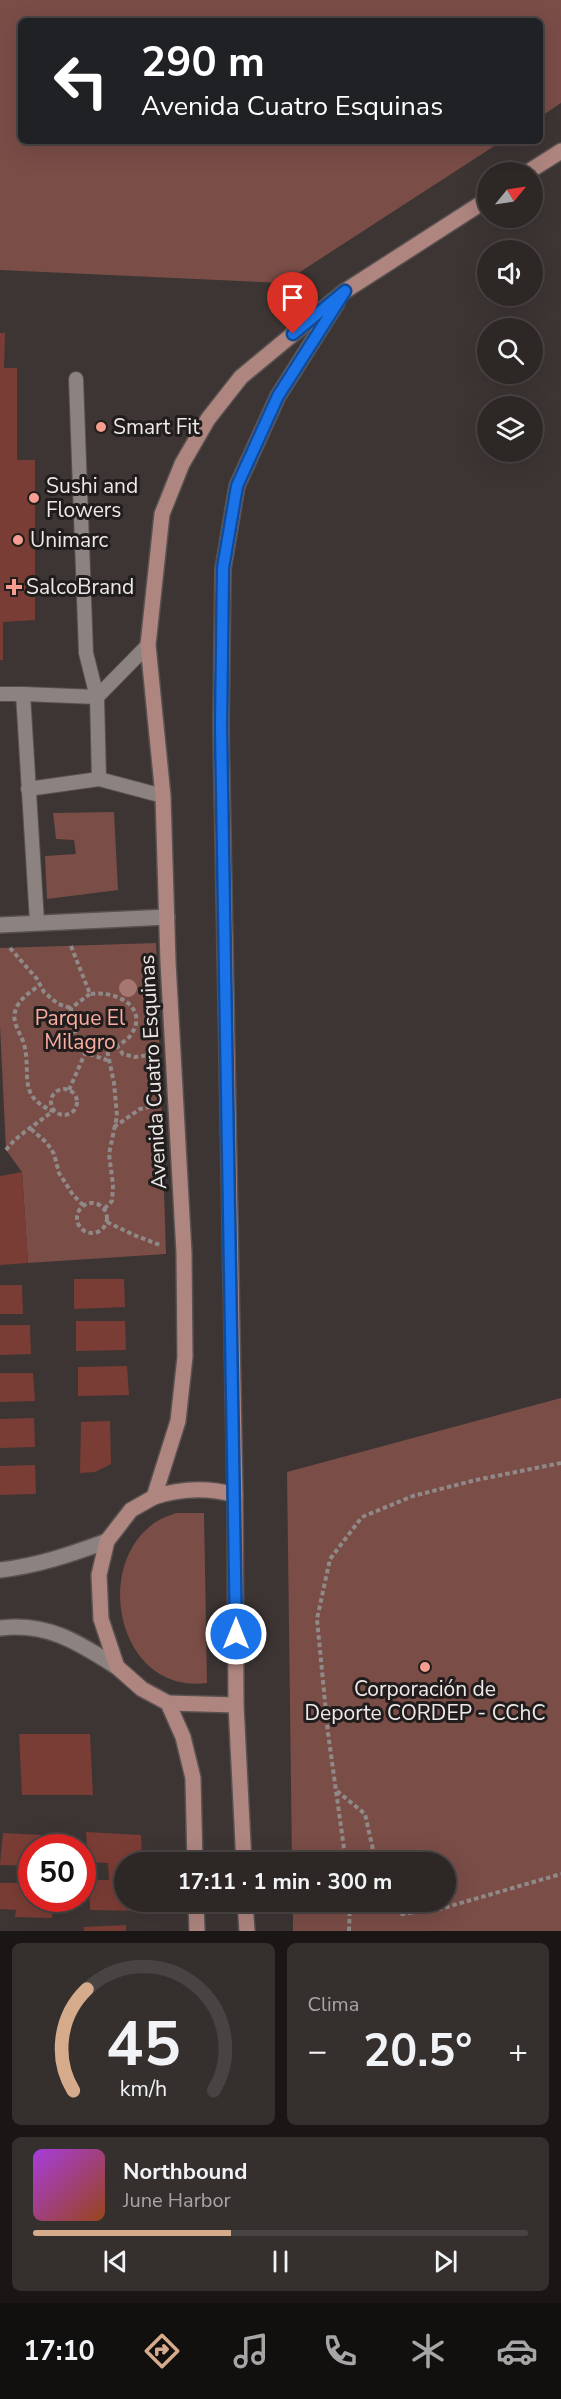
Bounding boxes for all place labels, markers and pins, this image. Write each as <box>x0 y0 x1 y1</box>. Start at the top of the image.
pin <box>267 272 318 334</box>
place label: Smart Fit <box>113 413 200 441</box>
marker: Smart Fit <box>94 420 108 434</box>
place label: Sushi and Flowers <box>46 472 138 524</box>
marker: Sushi and Flowers <box>27 491 41 505</box>
place label: Unimarc <box>30 526 109 554</box>
marker: Unimarc <box>11 533 25 547</box>
place label: SalcoBrand <box>26 573 134 601</box>
marker: SalcoBrand <box>7 580 21 594</box>
marker: Corporación de Deporte CORDEP - CChC <box>418 1660 432 1674</box>
place label: Corporación de Deporte CORDEP - CChC <box>304 1675 546 1727</box>

